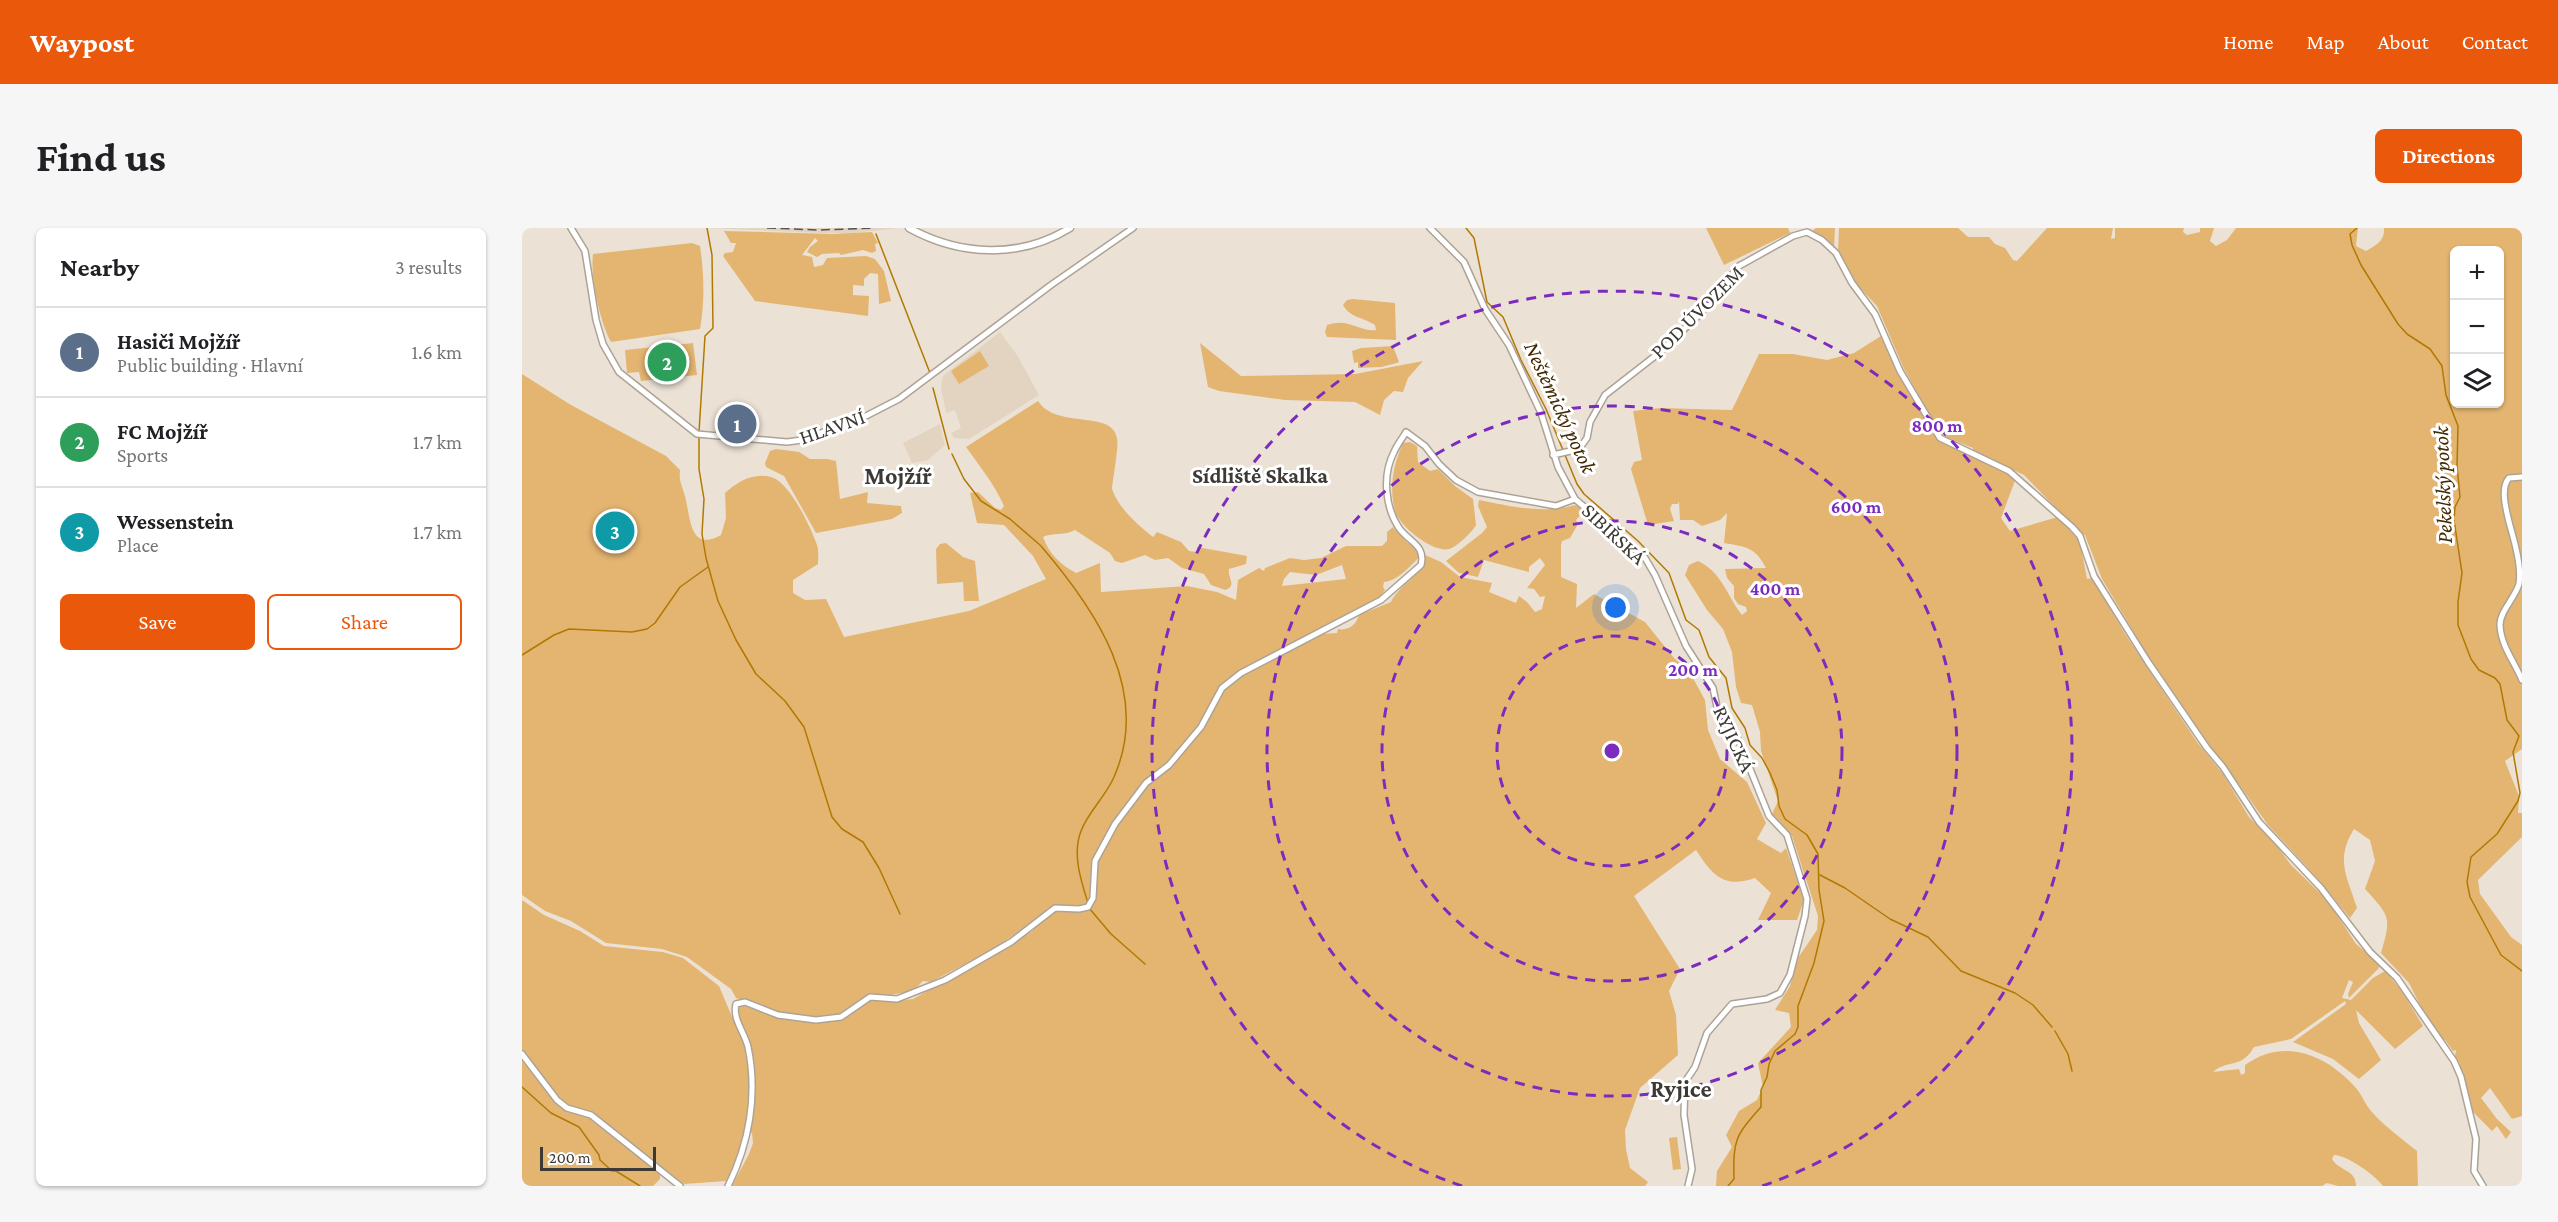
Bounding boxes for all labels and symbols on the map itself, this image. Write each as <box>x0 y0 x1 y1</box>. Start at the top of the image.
street label: POD ÚVOZEM <box>1646 261 1748 363</box>
water label: Neštěmický potok <box>1519 337 1603 478</box>
pin: 2 <box>648 340 686 384</box>
pin: 1 <box>718 402 756 446</box>
street label: HLAVNÍ <box>796 405 868 449</box>
text: 800 m <box>1911 416 1963 436</box>
water label: Pekelský potok <box>2428 425 2457 544</box>
district label: Mojžíř <box>864 462 932 490</box>
district label: Sídliště Skalka <box>1192 463 1328 488</box>
text: 600 m <box>1831 497 1882 517</box>
street label: SIBIŘSKÁ <box>1577 498 1651 570</box>
pin: 3 <box>596 508 634 554</box>
text: 400 m <box>1750 579 1801 599</box>
your location <box>1601 593 1630 622</box>
text: 200 m <box>1668 660 1719 680</box>
street label: RYJICKÁ <box>1708 702 1760 776</box>
centre of rings <box>1602 741 1622 761</box>
district label: Ryjice <box>1650 1075 1712 1103</box>
scale bar <box>540 1144 656 1172</box>

